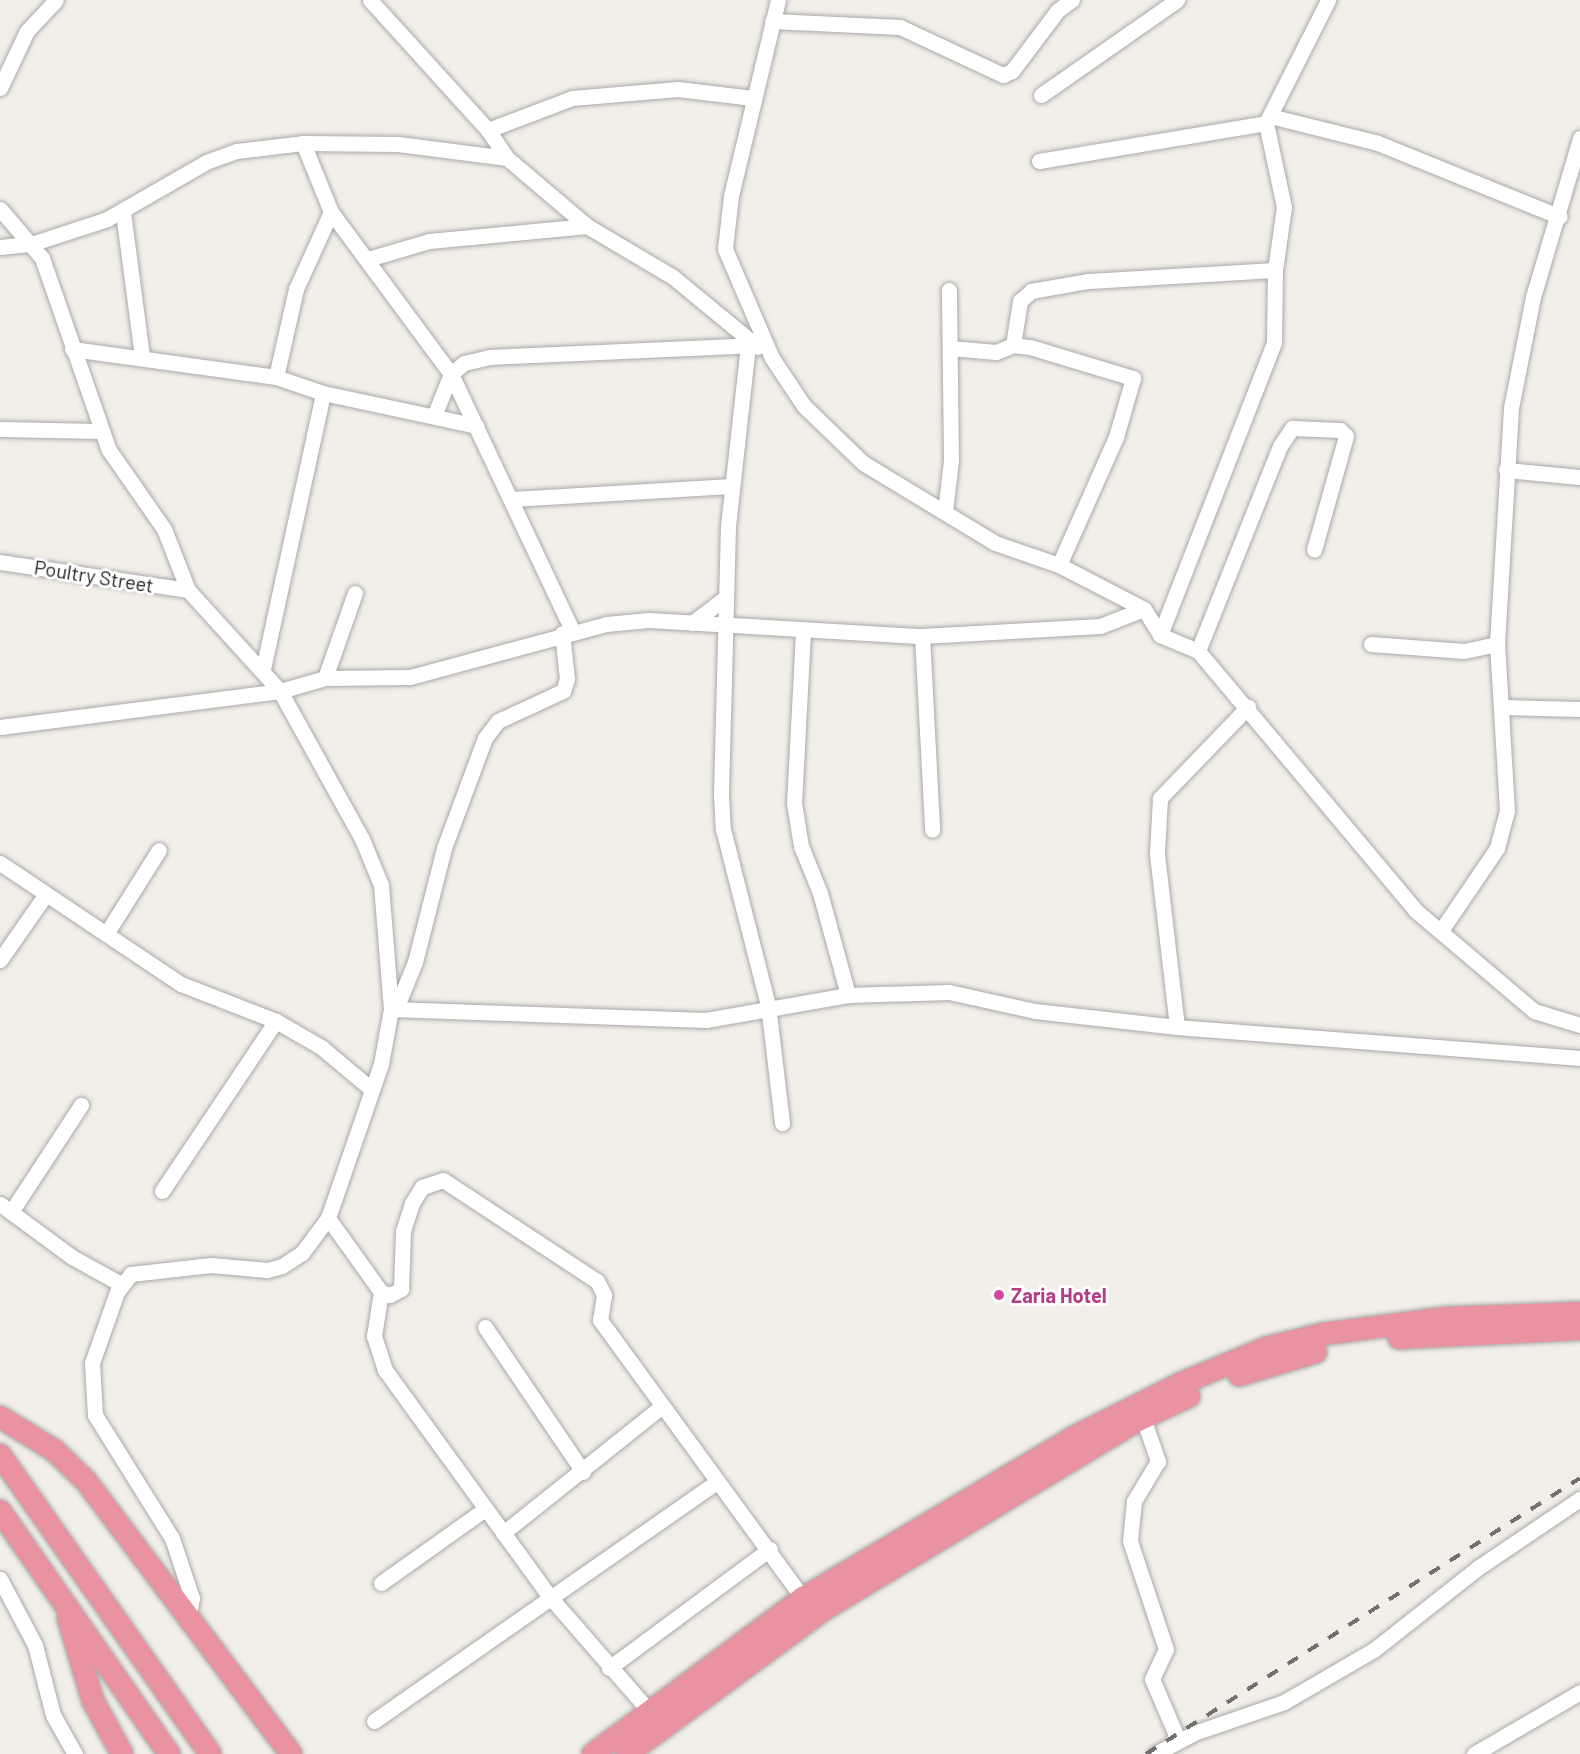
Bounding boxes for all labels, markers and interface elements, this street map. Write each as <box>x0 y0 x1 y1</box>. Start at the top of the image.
street label: Poultry Street <box>33 555 155 597</box>
place label: Zaria Hotel <box>1011 1283 1107 1307</box>
marker: Zaria Hotel <box>992 1288 1006 1302</box>

